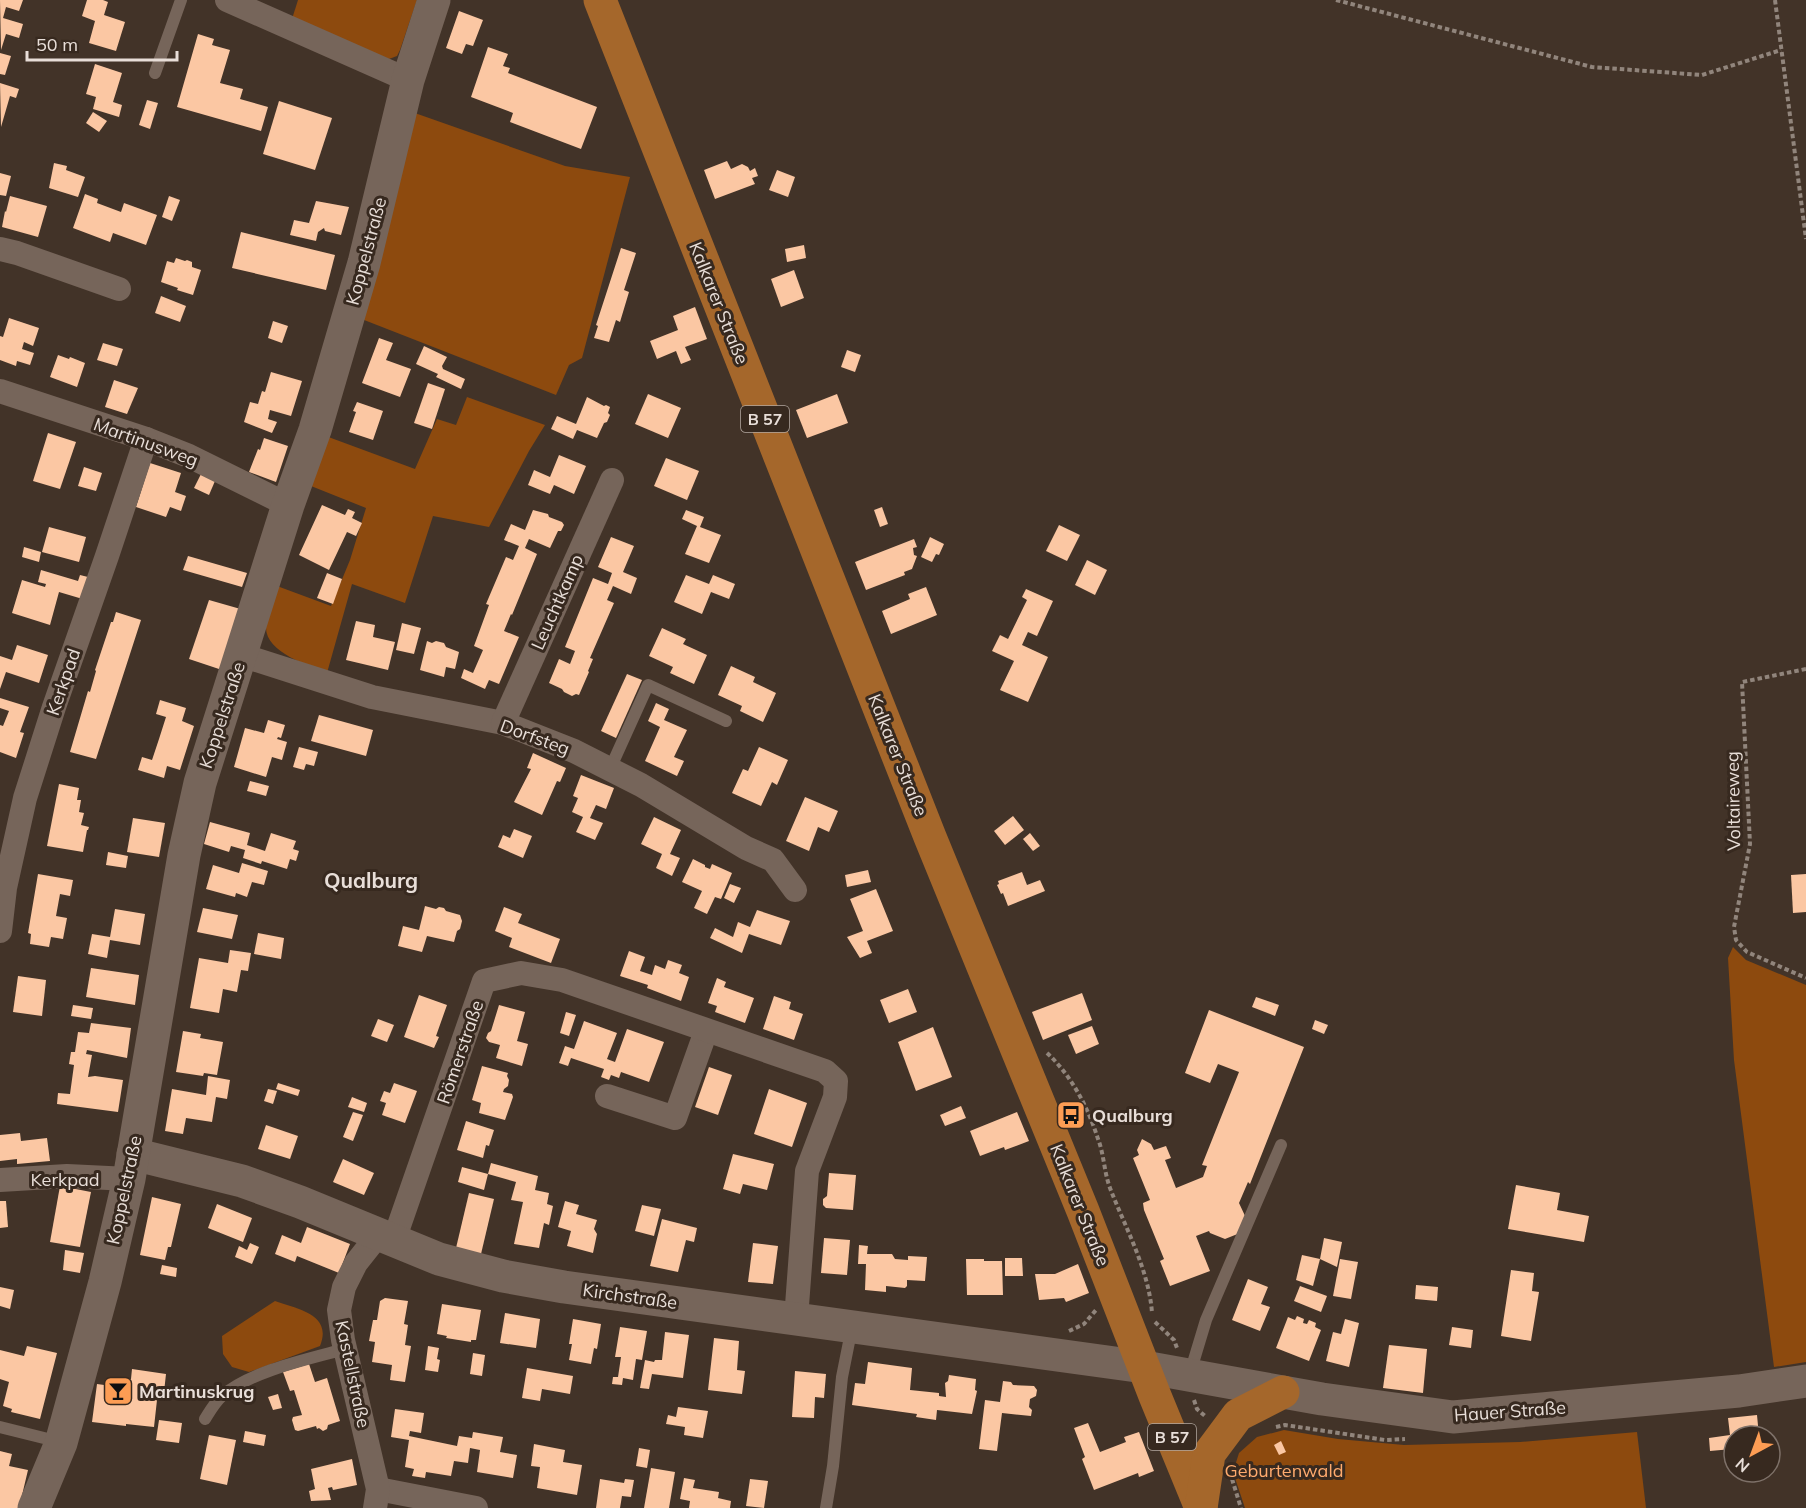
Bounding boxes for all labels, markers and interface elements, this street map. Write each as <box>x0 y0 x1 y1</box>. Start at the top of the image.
scale bar <box>27 24 177 62</box>
text: 50 m <box>36 33 78 56</box>
street label: Koppelstraße <box>341 195 391 307</box>
street label: Kalkarer Straße <box>684 238 754 368</box>
road number: B 57 <box>741 406 789 432</box>
street label: Martinusweg <box>91 412 201 472</box>
street label: Leuchtkamp <box>526 551 588 653</box>
street label: Kerkpad <box>41 646 85 718</box>
street label: Koppelstraße <box>194 659 250 771</box>
street label: Kalkarer Straße <box>863 690 933 820</box>
street label: Dorfsteg <box>497 714 573 760</box>
street label: Voltaireweg <box>1721 751 1745 851</box>
district label: Qualburg <box>324 867 418 893</box>
street label: Römerstraße <box>432 997 488 1107</box>
bus stop icon: Qualburg <box>1055 1099 1087 1131</box>
place label: Qualburg <box>1092 1104 1173 1127</box>
street label: Koppelstraße <box>101 1133 147 1247</box>
street label: Kalkarer Straße <box>1045 1140 1115 1270</box>
street label: Kerkpad <box>30 1168 100 1191</box>
street label: Kirchstraße <box>581 1278 679 1314</box>
street label: Kastellstraße <box>330 1318 376 1430</box>
bar icon: Martinuskrug <box>102 1375 134 1407</box>
place label: Martinuskrug <box>139 1380 254 1403</box>
street label: Hauer Straße <box>1453 1396 1567 1426</box>
road number: B 57 <box>1148 1424 1196 1450</box>
north arrow <box>1722 1424 1782 1484</box>
text: N <box>1731 1454 1753 1477</box>
park label: Geburtenwald <box>1225 1459 1343 1482</box>

